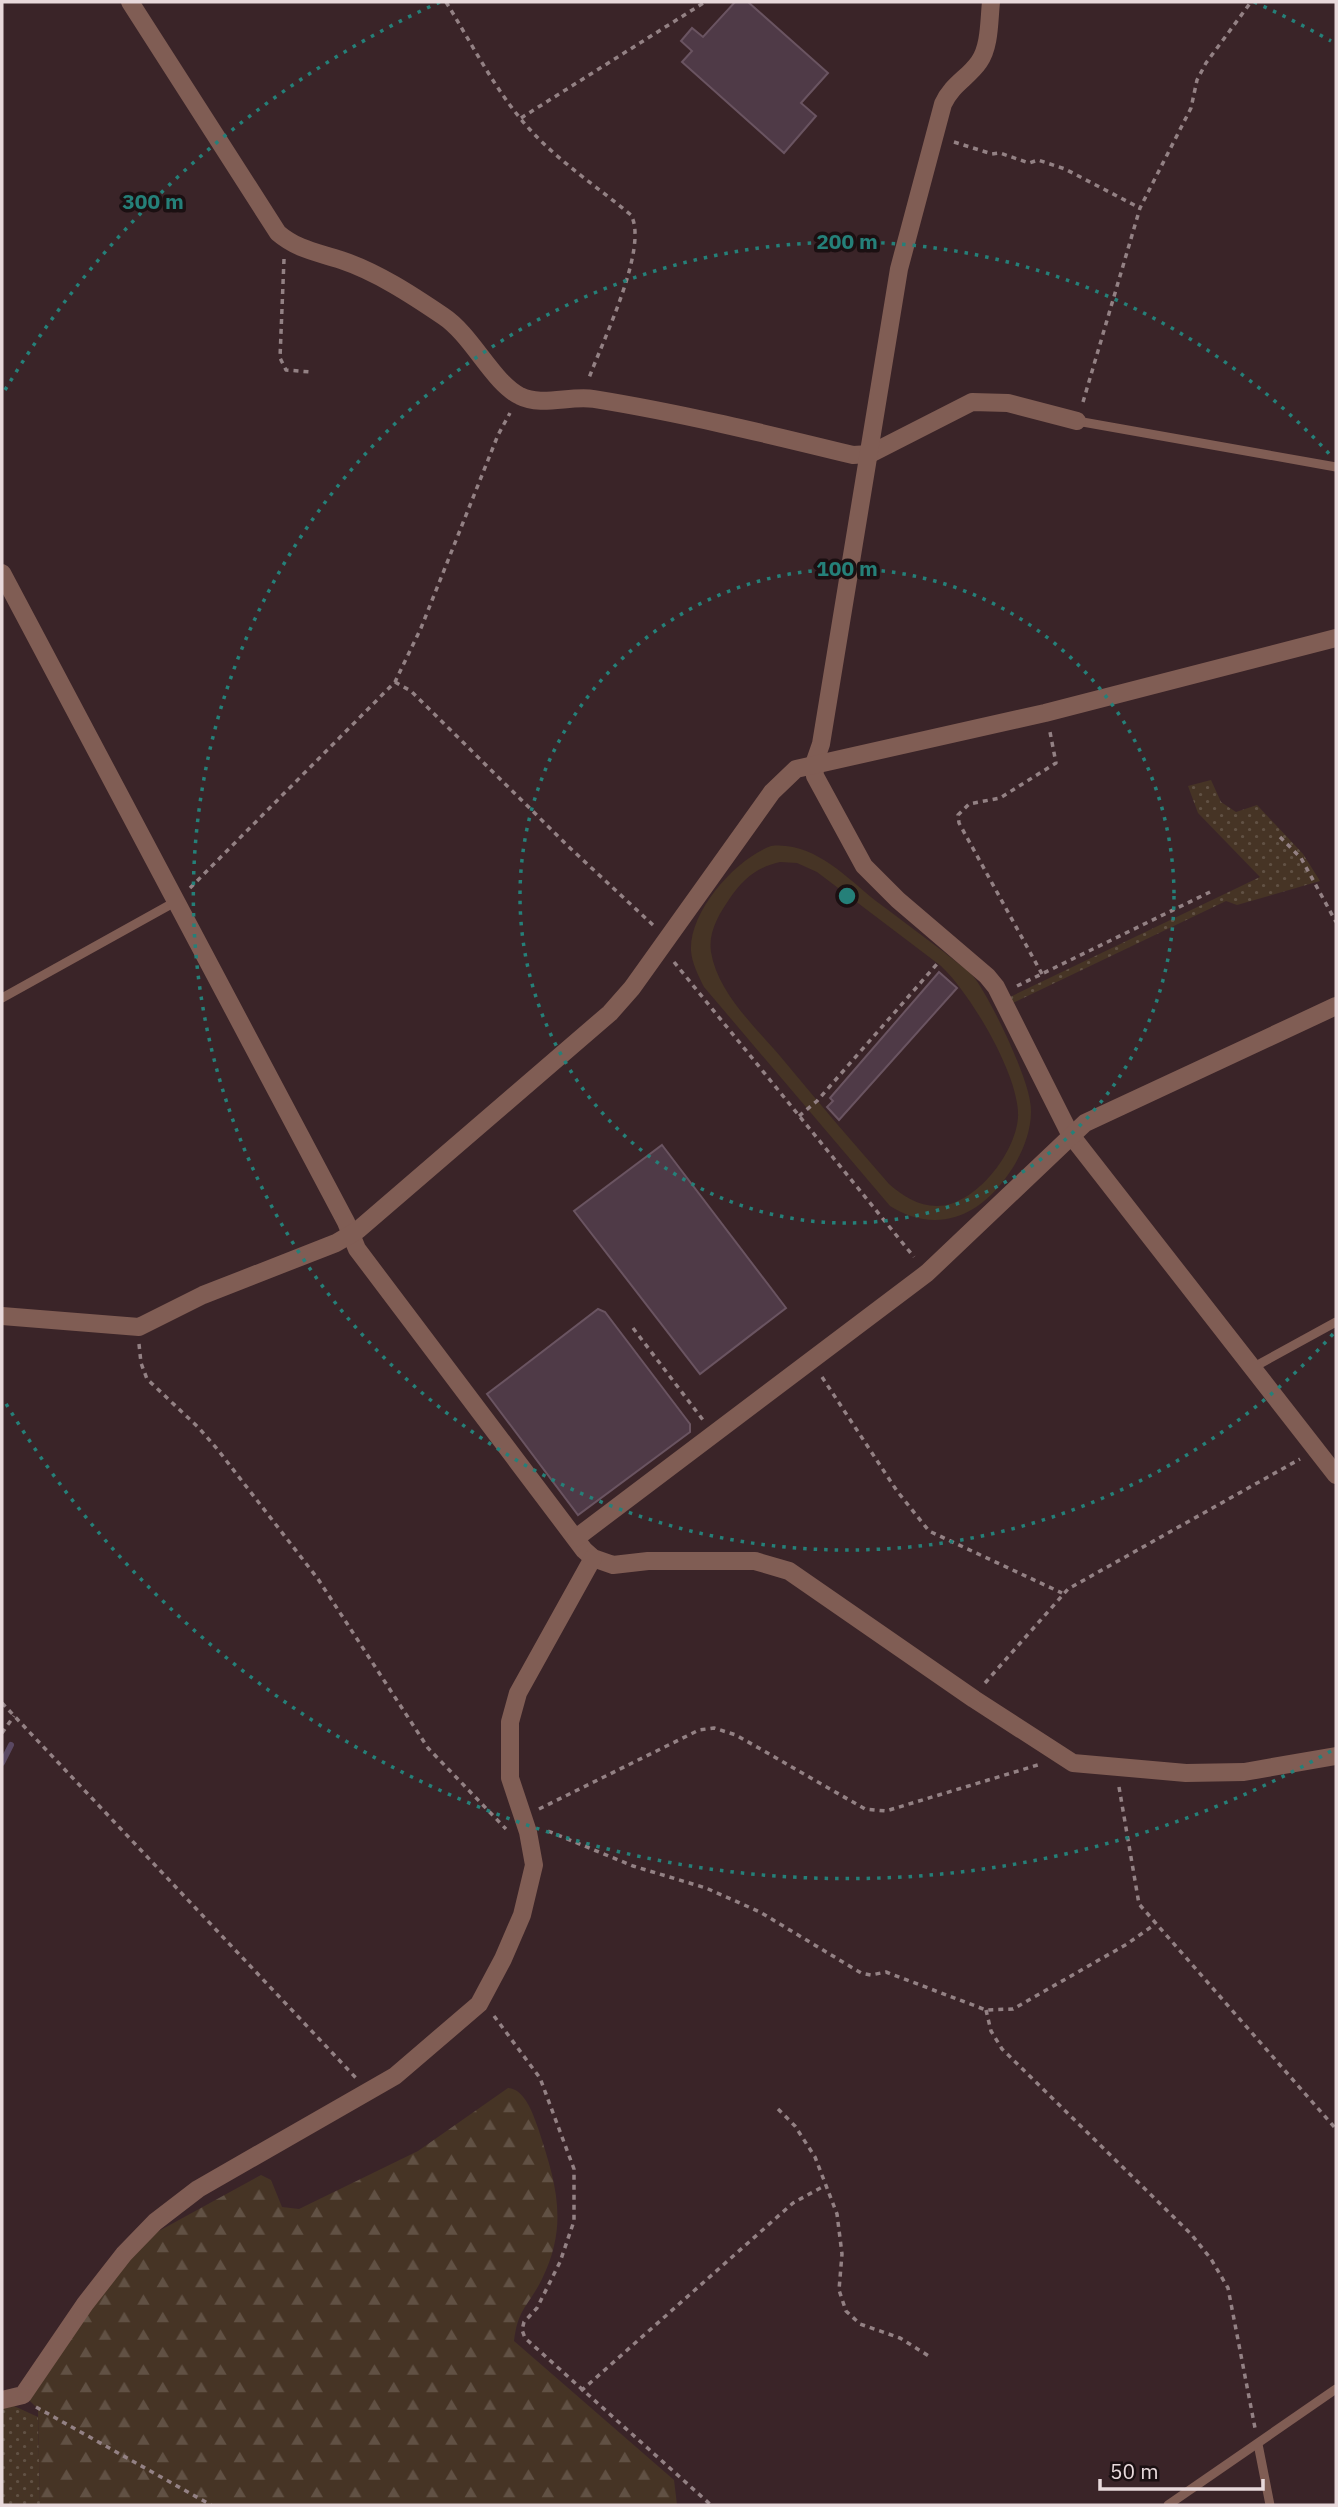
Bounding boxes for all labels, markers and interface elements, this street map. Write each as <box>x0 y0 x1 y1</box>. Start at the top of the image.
text: 300 m <box>122 187 184 215</box>
text: 200 m <box>816 227 878 255</box>
text: 100 m <box>816 554 878 582</box>
centre of rings <box>835 884 859 908</box>
scale bar <box>1100 2448 1263 2492</box>
text: 50 m <box>1110 2457 1159 2485</box>

